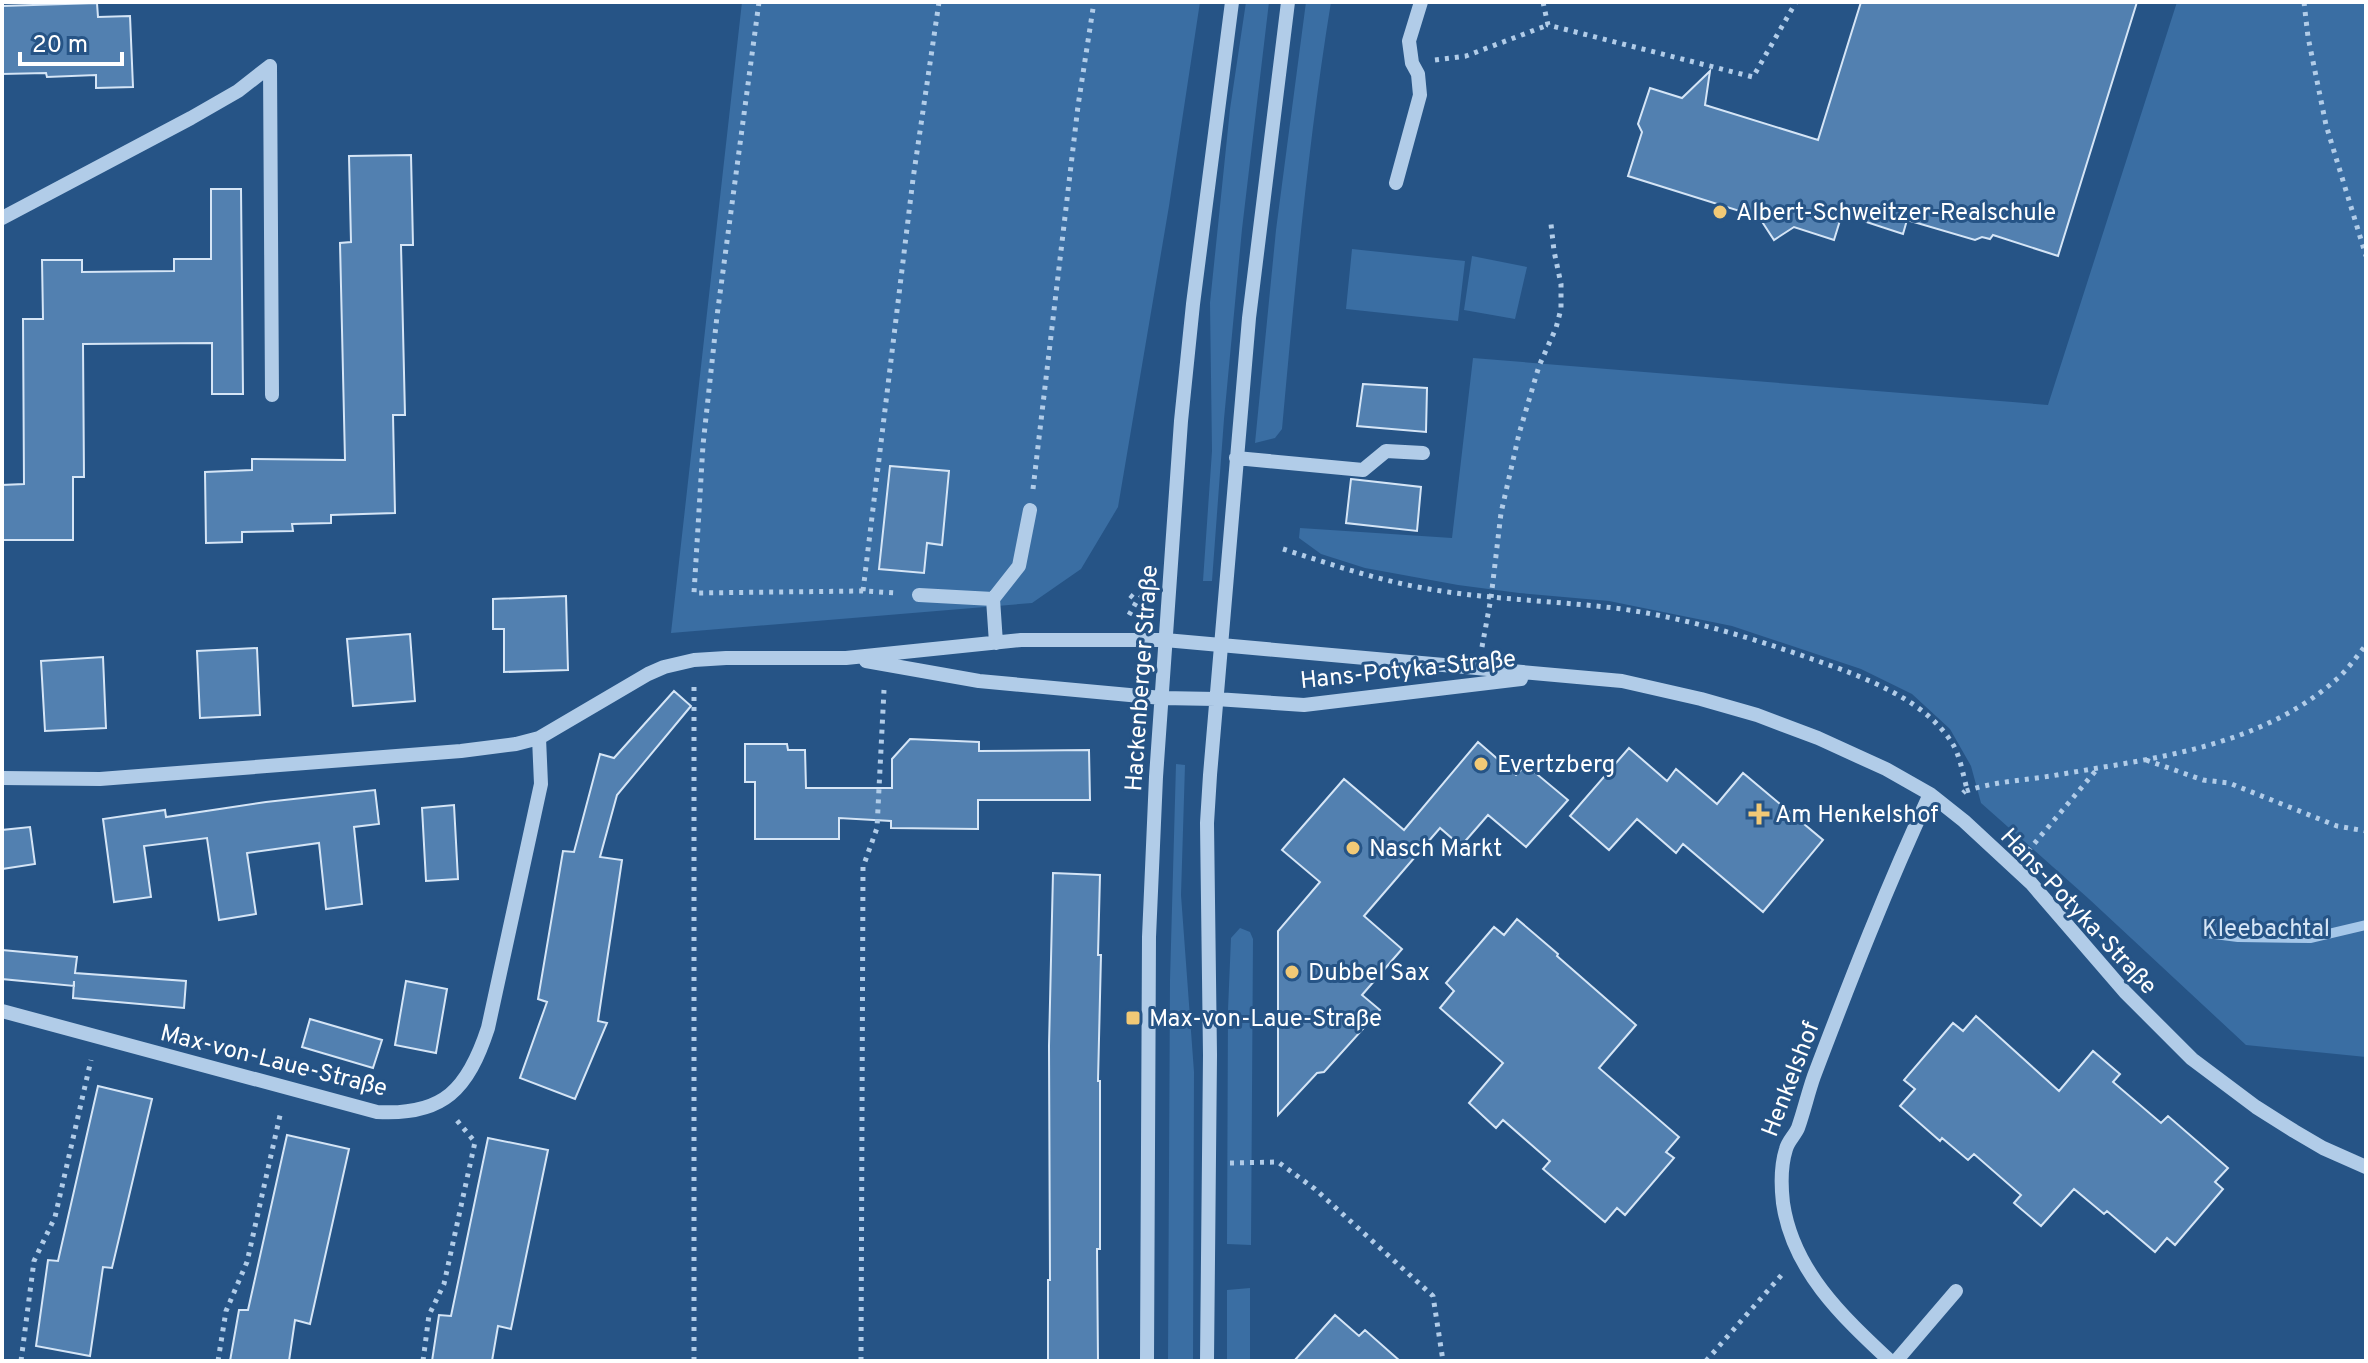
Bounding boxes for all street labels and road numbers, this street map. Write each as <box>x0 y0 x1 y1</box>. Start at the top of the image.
street label: Hackenberger Straße <box>1120 564 1166 792</box>
street label: Hans-Potyka-Straße <box>1299 645 1518 697</box>
street label: Hans-Potyka-Straße <box>1993 823 2162 1002</box>
street label: Henkelshof <box>1756 1018 1828 1142</box>
street label: Max-von-Laue-Straße <box>157 1019 390 1105</box>

